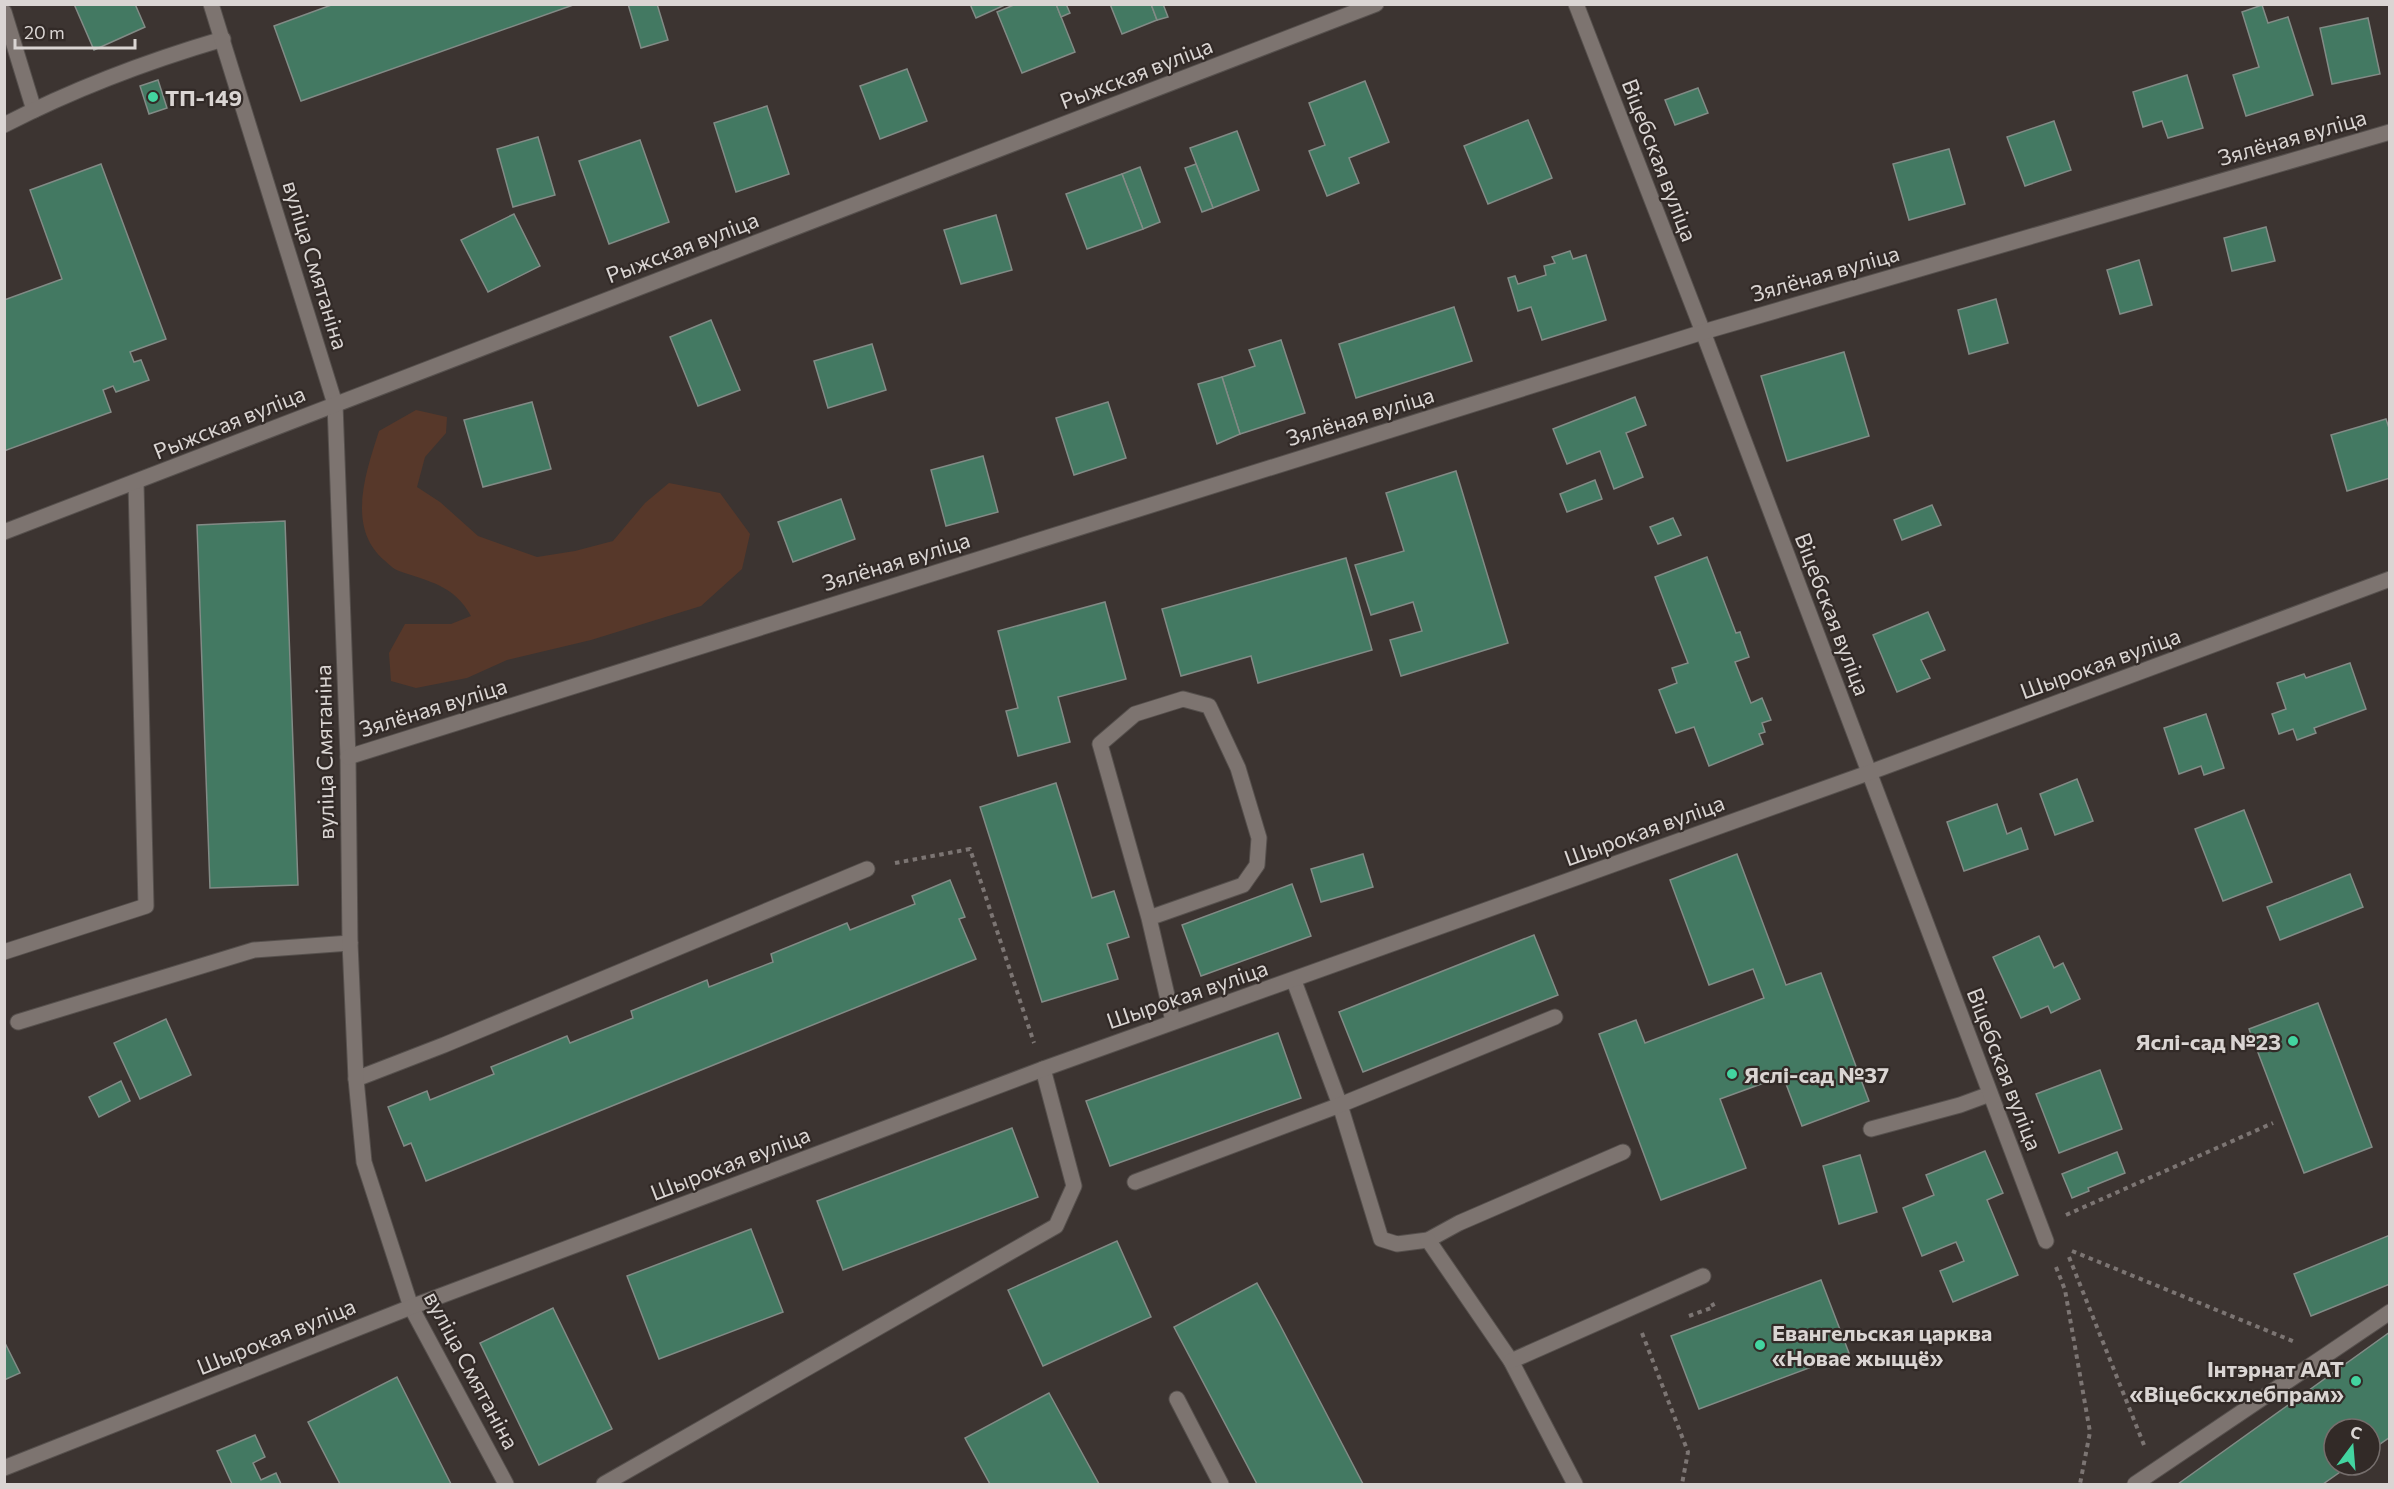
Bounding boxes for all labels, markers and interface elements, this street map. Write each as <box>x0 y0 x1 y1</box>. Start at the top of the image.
scale bar <box>15 12 135 50</box>
text: 20 m <box>24 21 65 43</box>
street label: Рыжская вуліца <box>1056 31 1216 115</box>
street label: Віцебская вуліца <box>1617 75 1703 245</box>
place label: ТП-149 <box>165 84 242 111</box>
marker: ТП-149 <box>146 90 160 104</box>
street label: Зялёная вуліца <box>2215 103 2369 171</box>
street label: вуліца Смятаніна <box>277 177 355 353</box>
street label: Рыжская вуліца <box>602 205 762 289</box>
street label: Зялёная вуліца <box>1748 239 1902 307</box>
street label: Рыжская вуліца <box>149 379 309 465</box>
street label: Зялёная вуліца <box>1283 381 1437 451</box>
street label: Зялёная вуліца <box>819 526 973 596</box>
street label: Віцебская вуліца <box>1790 529 1876 699</box>
street label: Шырокая вуліца <box>2016 621 2184 705</box>
street label: вуліца Смятаніна <box>309 664 339 840</box>
street label: Зялёная вуліца <box>356 672 510 742</box>
street label: Шырокая вуліца <box>1560 788 1728 872</box>
street label: Шырокая вуліца <box>1103 954 1271 1034</box>
street label: Віцебская вуліца <box>1962 984 2048 1154</box>
place label: Яслі-сад №23 <box>2135 1028 2281 1055</box>
marker: Яслі-сад №23 <box>2286 1034 2300 1048</box>
place label: Яслі-сад №37 <box>1744 1061 1889 1088</box>
marker: Яслі-сад №37 <box>1725 1067 1739 1081</box>
street label: Шырокая вуліца <box>646 1120 814 1206</box>
street label: вуліца Смятаніна <box>419 1286 525 1454</box>
street label: Шырокая вуліца <box>193 1292 359 1380</box>
place label: Евангельская царква «Новае жыццё» <box>1772 1319 1992 1371</box>
marker: Евангельская царква «Новае жыццё» <box>1753 1338 1767 1352</box>
place label: Інтэрнат ААТ «Віцебскхлебпрам» <box>2130 1355 2344 1407</box>
marker: Інтэрнат ААТ «Віцебскхлебпрам» <box>2349 1374 2363 1388</box>
north arrow <box>2322 1417 2382 1477</box>
text: С <box>2348 1421 2364 1443</box>

